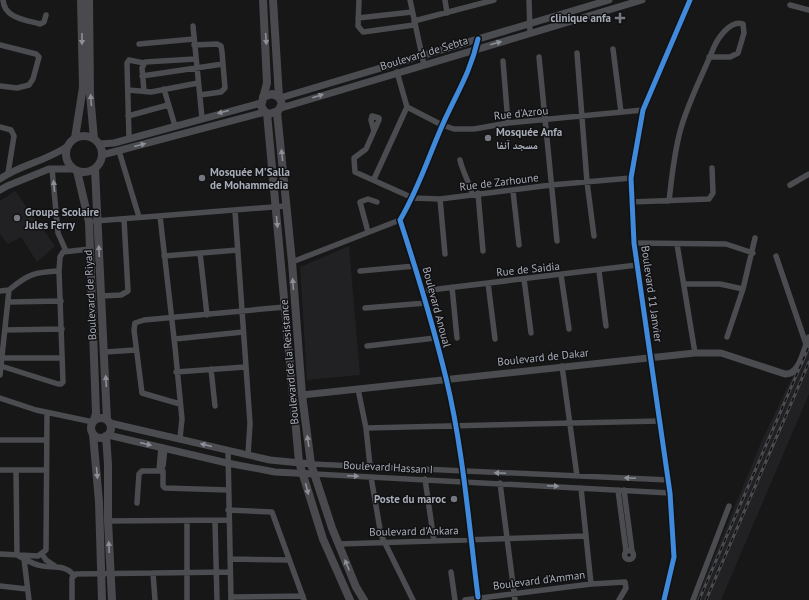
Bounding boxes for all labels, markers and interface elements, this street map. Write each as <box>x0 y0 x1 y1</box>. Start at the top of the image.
place label: clinique anfa <box>550 11 611 25</box>
marker: clinique anfa <box>614 12 626 24</box>
one-way arrow <box>79 33 85 46</box>
one-way arrow <box>262 33 269 45</box>
street label: Boulevard de Sebta <box>378 33 470 73</box>
one-way arrow <box>491 40 503 46</box>
one-way arrow <box>312 93 324 99</box>
one-way arrow <box>87 94 94 106</box>
street label: Rue d'Azrou <box>493 103 549 123</box>
one-way arrow <box>217 110 230 116</box>
place label: Mosquée Anfa مسجد آنفا <box>496 125 562 152</box>
marker: Mosquée Anfa مسجد آنفا <box>483 133 493 143</box>
one-way arrow <box>134 142 146 148</box>
one-way arrow <box>279 149 285 161</box>
place label: Mosquée M'Salla de Mohammedia <box>210 165 290 192</box>
street label: Rue de Zarhoune <box>459 170 540 194</box>
marker: Mosquée M'Salla de Mohammedia <box>197 173 207 183</box>
one-way arrow <box>50 180 57 192</box>
place label: Groupe Scolaire Jules Ferry <box>24 205 100 232</box>
marker: Groupe Scolaire Jules Ferry <box>12 213 22 223</box>
one-way arrow <box>274 216 281 228</box>
one-way arrow <box>95 245 102 257</box>
street label: Boulevard 11 Janvier <box>638 245 666 343</box>
street label: Boulevard de Riyad <box>81 249 99 341</box>
street label: Rue de Saidia <box>495 259 561 279</box>
street label: Boulevard Anoual <box>420 265 455 350</box>
one-way arrow <box>290 278 297 290</box>
street label: Boulevard de la Resistance <box>277 298 301 425</box>
street label: Boulevard de Dakar <box>497 345 590 369</box>
one-way arrow <box>103 374 109 387</box>
one-way arrow <box>305 435 311 447</box>
one-way arrow <box>140 441 152 447</box>
one-way arrow <box>200 441 212 447</box>
street label: Boulevard Hassan I <box>343 458 433 476</box>
one-way arrow <box>93 467 100 479</box>
one-way arrow <box>493 470 506 476</box>
one-way arrow <box>347 473 359 480</box>
one-way arrow <box>624 475 636 482</box>
one-way arrow <box>547 483 560 489</box>
one-way arrow <box>304 484 310 496</box>
place label: Poste du maroc <box>374 492 446 506</box>
marker: Poste du maroc <box>449 494 459 504</box>
street label: Boulevard d'Ankara <box>369 523 459 539</box>
one-way arrow <box>106 540 112 553</box>
one-way arrow <box>344 558 350 570</box>
street label: Boulevard d'Amman <box>492 567 586 593</box>

